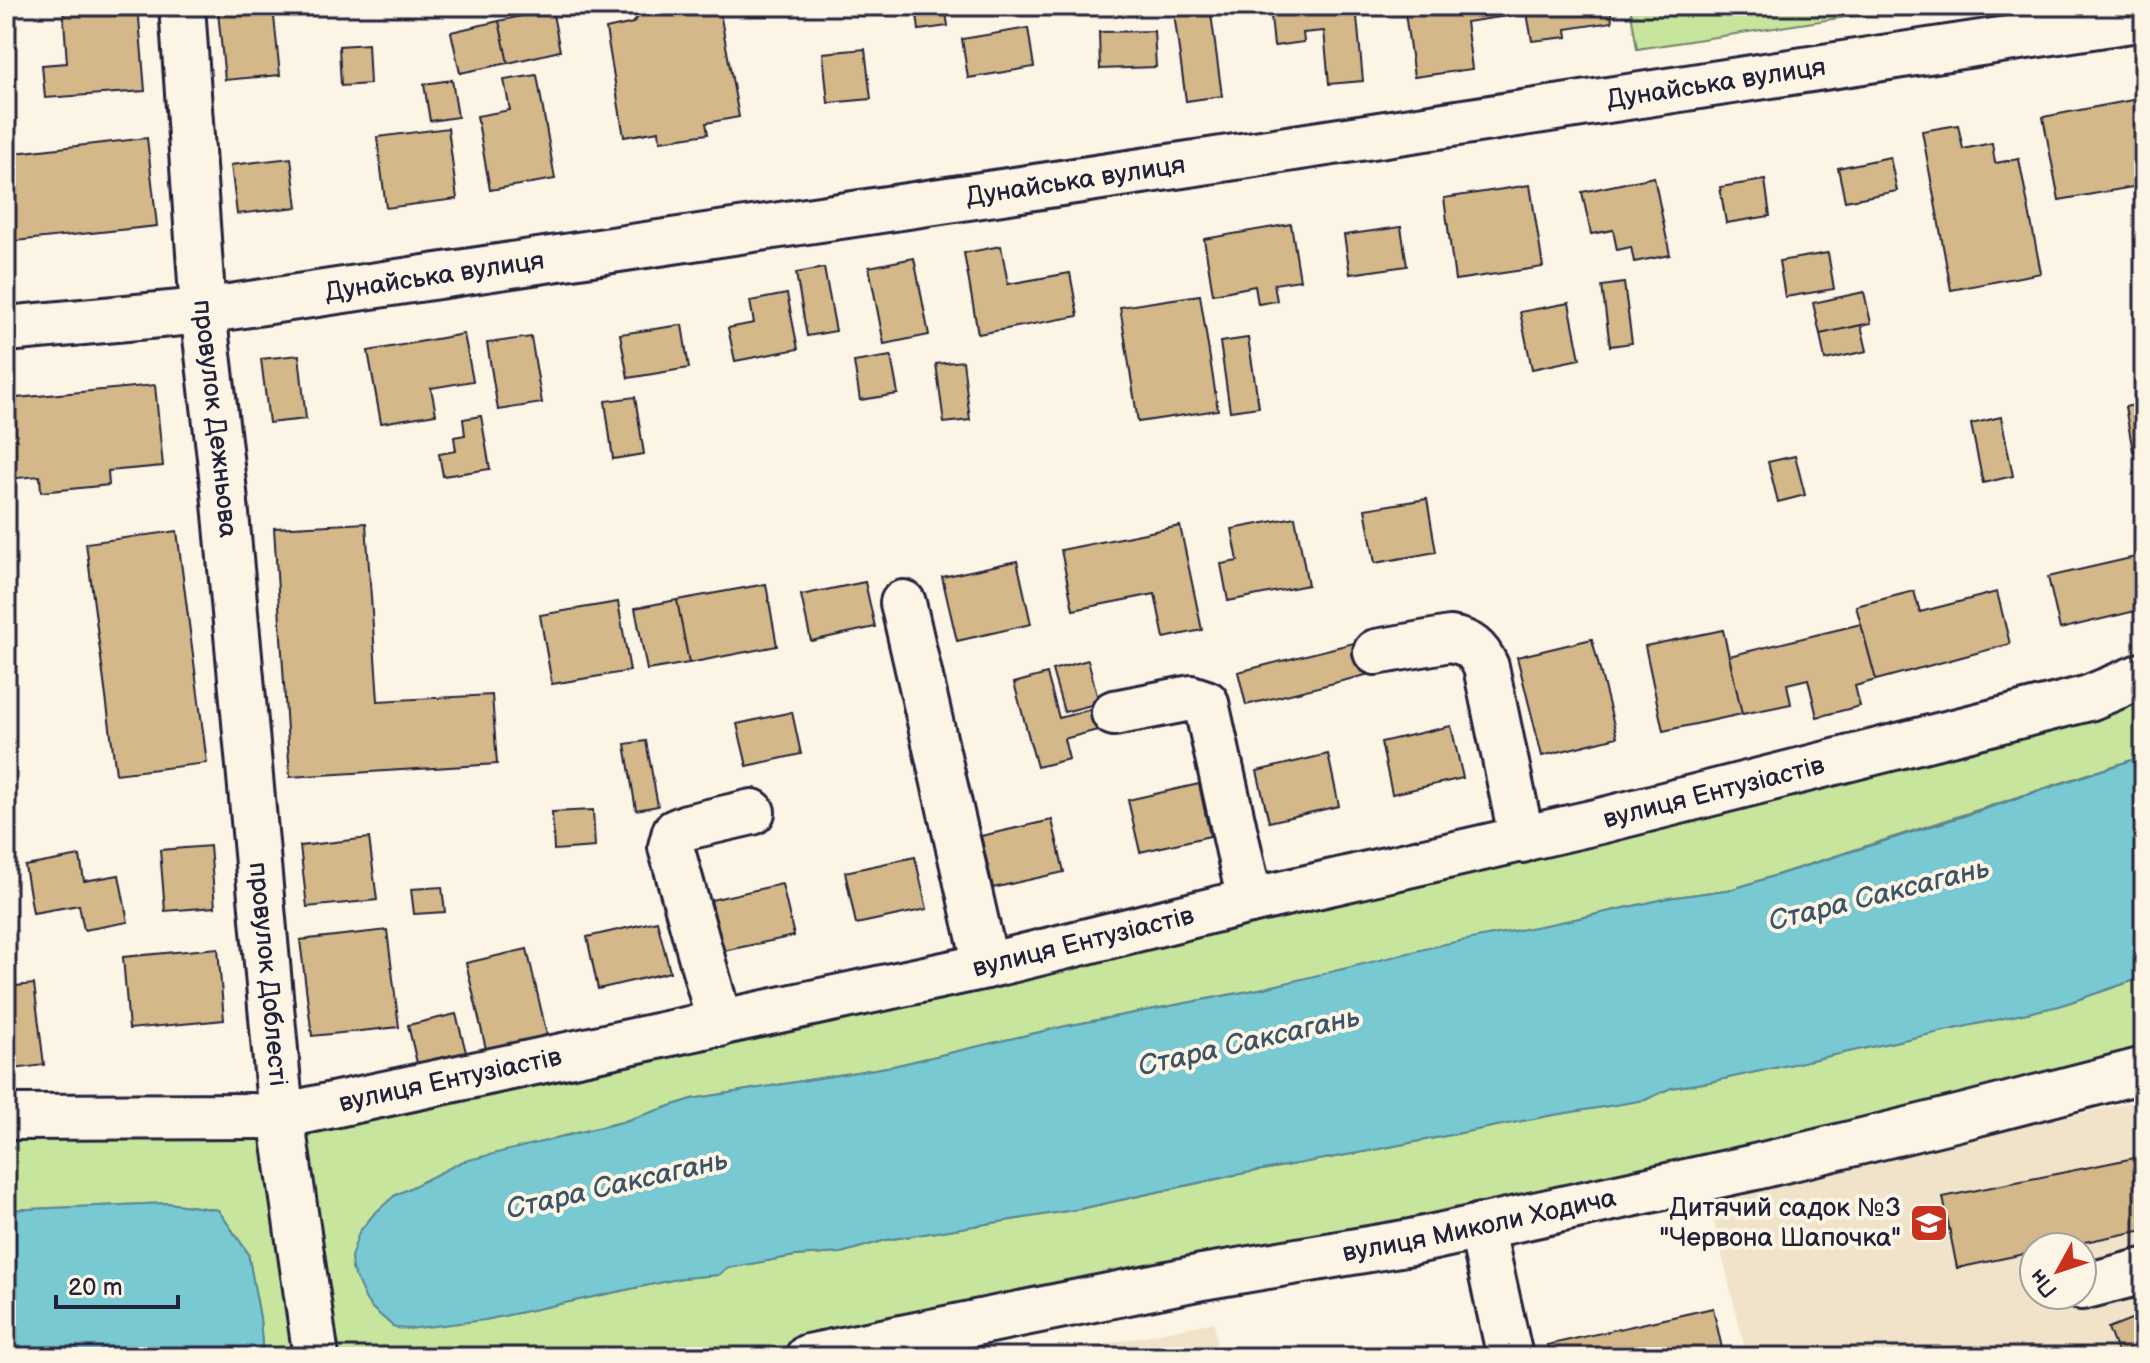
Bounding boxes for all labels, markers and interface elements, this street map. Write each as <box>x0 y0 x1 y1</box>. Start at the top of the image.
street label: Дунайська вулиця <box>1604 51 1828 115</box>
street label: Дунайська вулиця <box>964 149 1187 213</box>
street label: Дунайська вулиця <box>323 245 546 308</box>
street label: провулок Дежньова <box>187 299 244 539</box>
street label: вулиця Ентузіастів <box>1600 750 1828 835</box>
water label: Стара Саксагань <box>1765 852 1993 938</box>
street label: провулок Доблесті <box>242 861 294 1087</box>
street label: вулиця Ентузіастів <box>970 900 1197 984</box>
water label: Стара Саксагань <box>1135 1000 1363 1084</box>
street label: вулиця Ентузіастів <box>336 1041 565 1119</box>
water label: Стара Саксагань <box>503 1143 731 1227</box>
street label: вулиця Миколи Ходича <box>1340 1182 1619 1269</box>
place label: Дитячий садок №3 "Червона Шапочка" <box>1660 1193 1901 1254</box>
school or university icon: Дитячий садок №3 "Червона Шапочка" <box>1908 1202 1950 1244</box>
north arrow <box>2018 1231 2098 1311</box>
scale bar <box>56 1259 178 1309</box>
text: Пн <box>2024 1263 2064 1303</box>
text: 20 m <box>68 1273 123 1302</box>

